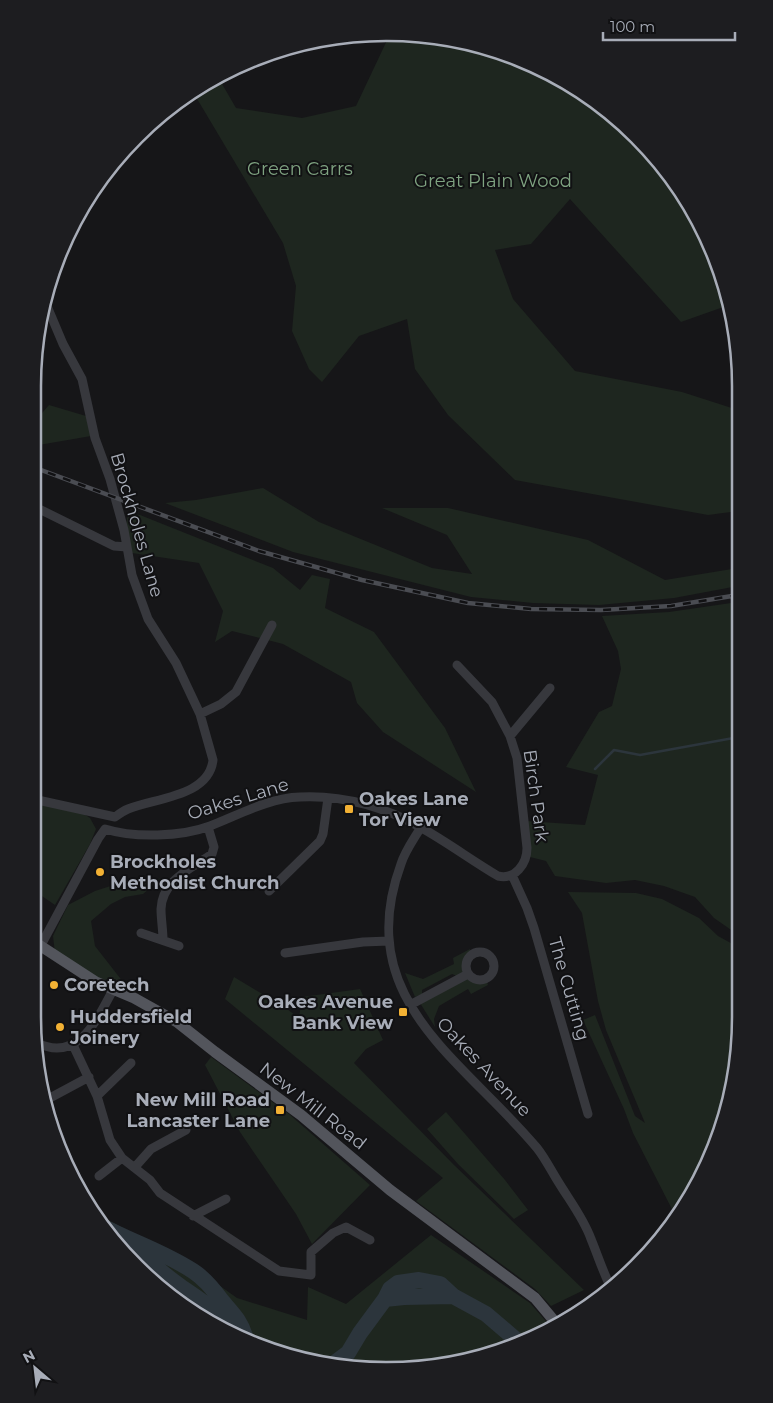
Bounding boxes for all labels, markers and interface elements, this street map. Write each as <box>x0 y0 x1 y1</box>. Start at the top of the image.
scale bar <box>603 10 736 42</box>
text: 100 m <box>610 17 655 36</box>
park label: Green Carrs <box>247 158 353 180</box>
park label: Great Plain Wood <box>414 170 572 192</box>
street label: Brockholes Lane <box>106 450 168 600</box>
street label: Birch Park <box>519 748 553 844</box>
street label: Oakes Lane <box>185 773 291 825</box>
place label: Oakes Lane Tor View <box>359 788 469 831</box>
marker: Oakes Lane Tor View <box>343 803 355 815</box>
place label: Brockholes Methodist Church <box>110 851 279 894</box>
marker: Brockholes Methodist Church <box>94 866 106 878</box>
street label: The Cutting <box>544 935 594 1043</box>
place label: Coretech <box>64 974 149 996</box>
marker: Coretech <box>48 979 60 991</box>
place label: Oakes Avenue Bank View <box>258 991 393 1034</box>
place label: Huddersfield Joinery <box>69 1006 192 1049</box>
marker: Oakes Avenue Bank View <box>397 1006 409 1018</box>
street label: Oakes Avenue <box>432 1013 536 1122</box>
marker: Huddersfield Joinery <box>54 1021 66 1033</box>
street label: New Mill Road <box>255 1058 371 1154</box>
place label: New Mill Road Lancaster Lane <box>126 1089 270 1132</box>
marker: New Mill Road Lancaster Lane <box>274 1104 286 1116</box>
north arrow <box>10 1343 60 1393</box>
text: N <box>20 1346 38 1367</box>

